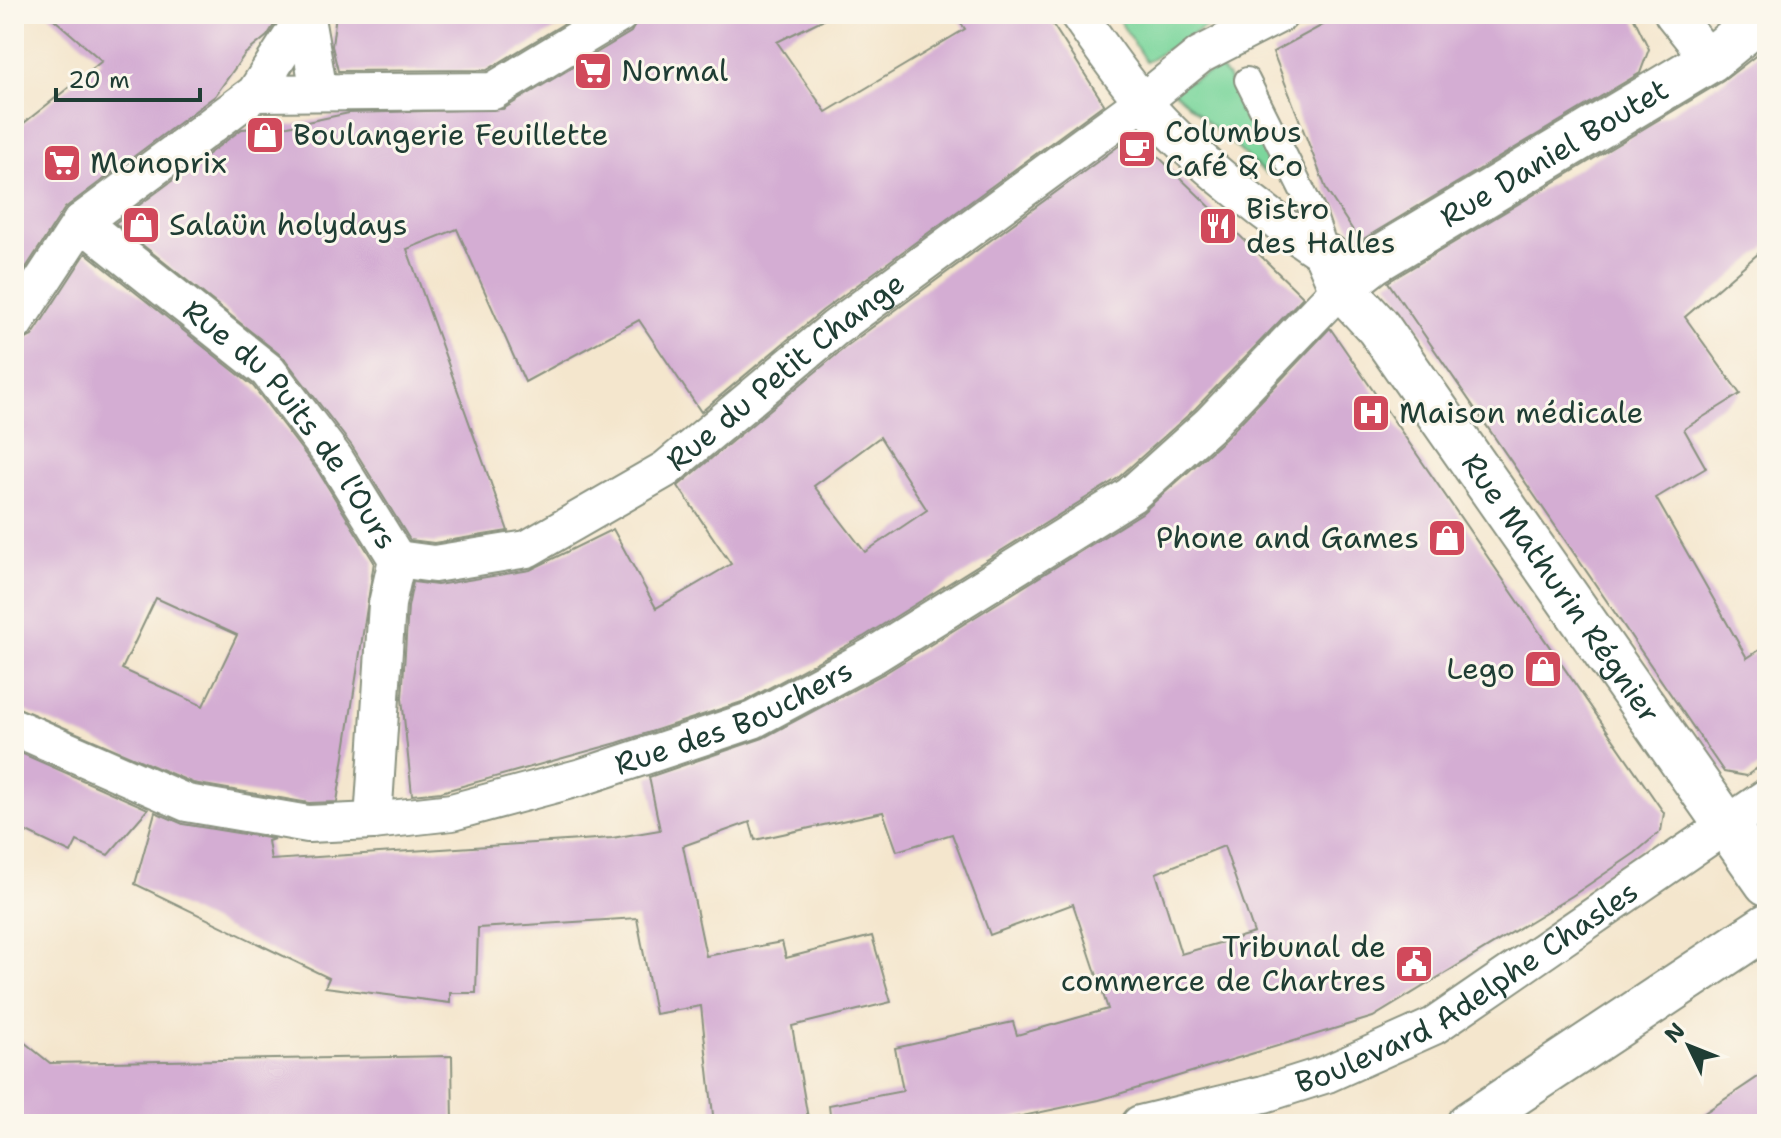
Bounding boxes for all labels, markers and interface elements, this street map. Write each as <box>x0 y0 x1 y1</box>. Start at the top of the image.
supermarket icon: Normal <box>572 50 614 92</box>
place label: Normal <box>621 50 728 91</box>
scale bar <box>56 52 200 102</box>
text: 20 m <box>68 64 130 96</box>
street label: Rue Daniel Boutet <box>1432 69 1676 237</box>
place label: Columbus Café & Co <box>1165 111 1303 186</box>
shop icon: Boulangerie Feuillette <box>244 114 286 156</box>
place label: Boulangerie Feuillette <box>293 114 609 155</box>
cafe icon: Columbus Café & Co <box>1116 128 1158 170</box>
supermarket icon: Monoprix <box>41 142 83 184</box>
place label: Monoprix <box>90 142 227 183</box>
place label: Bistro des Halles <box>1246 188 1396 263</box>
shop icon: Salaün holydays <box>120 204 162 246</box>
place label: Salaün holydays <box>169 204 408 245</box>
restaurant icon: Bistro des Halles <box>1197 205 1239 247</box>
street label: Rue du Petit Change <box>657 263 913 480</box>
street label: Rue du Puits de l'Ours <box>174 290 407 557</box>
hospital icon: Maison médicale <box>1350 392 1392 434</box>
place label: Maison médicale <box>1399 392 1643 433</box>
street label: Rue Mathurin Régnier <box>1452 445 1670 731</box>
place label: Phone and Games <box>1156 517 1419 558</box>
shop icon: Phone and Games <box>1426 517 1468 559</box>
place label: Lego <box>1446 648 1515 689</box>
shop icon: Lego <box>1522 648 1564 690</box>
street label: Rue des Bouchers <box>609 649 859 785</box>
street label: Boulevard Adelphe Chasles <box>1290 871 1646 1103</box>
place label: Tribunal de commerce de Chartres <box>1061 926 1386 1001</box>
public building icon: Tribunal de commerce de Chartres <box>1393 943 1435 985</box>
north arrow <box>1649 1006 1729 1086</box>
text: N <box>1658 1016 1691 1049</box>

